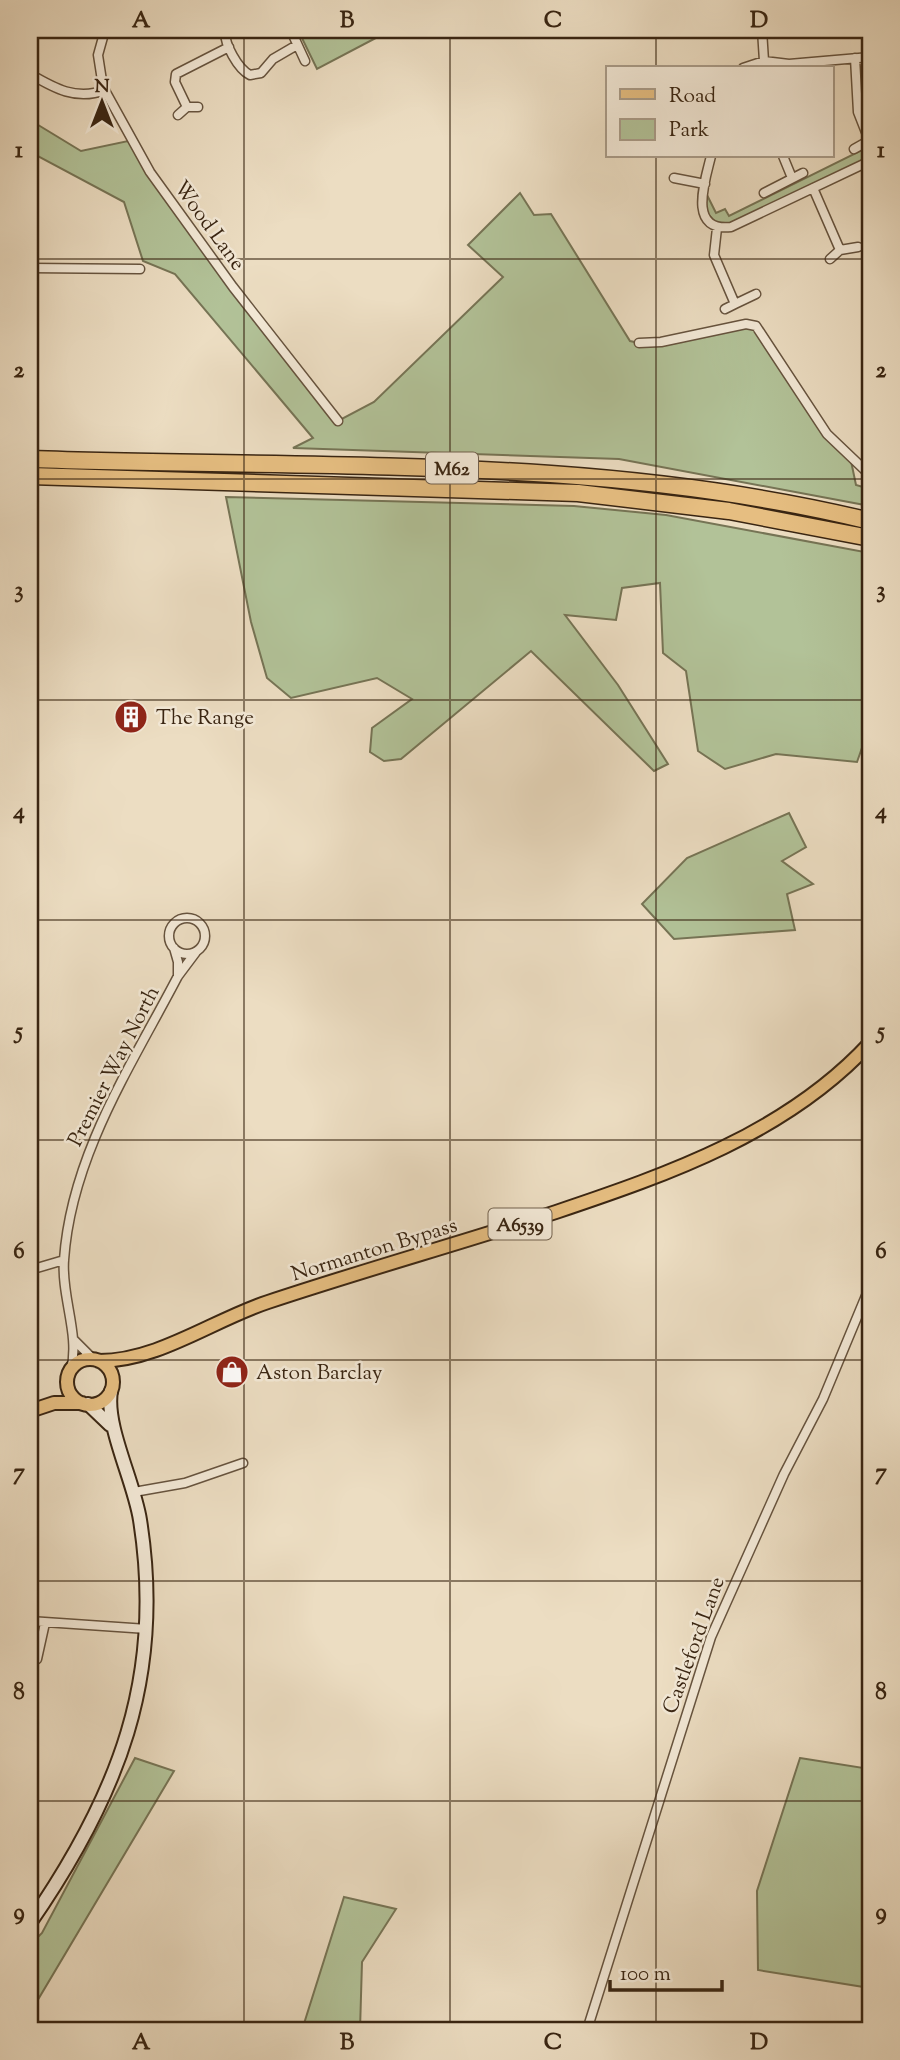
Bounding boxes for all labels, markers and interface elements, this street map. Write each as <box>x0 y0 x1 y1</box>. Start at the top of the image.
text: A <box>132 5 151 38</box>
text: B <box>340 5 355 38</box>
text: C <box>544 5 562 38</box>
text: D <box>750 5 768 38</box>
north arrow <box>66 66 136 136</box>
legend <box>606 66 834 158</box>
text: N <box>94 74 110 101</box>
text: Road <box>669 82 716 112</box>
text: Park <box>669 116 710 146</box>
text: 1 <box>15 135 23 168</box>
text: 1 <box>877 135 885 168</box>
street label: Wood Lane <box>165 175 251 277</box>
text: 2 <box>14 355 25 388</box>
text: 2 <box>876 355 887 388</box>
road number: M62 <box>426 453 478 484</box>
text: 3 <box>14 575 24 608</box>
text: 3 <box>876 575 886 608</box>
building icon: The Range <box>112 698 150 736</box>
place label: The Range <box>156 704 254 734</box>
text: 4 <box>12 796 25 829</box>
text: 4 <box>874 796 887 829</box>
street label: Premier Way North <box>61 982 168 1152</box>
text: 5 <box>13 1016 23 1049</box>
text: 5 <box>875 1016 885 1049</box>
road number: A6539 <box>489 1208 552 1240</box>
street label: Normanton Bypass <box>288 1211 461 1290</box>
text: 6 <box>13 1236 25 1269</box>
text: 6 <box>875 1236 887 1269</box>
shop icon: Aston Barclay <box>213 1353 251 1391</box>
place label: Aston Barclay <box>256 1359 383 1389</box>
text: 7 <box>13 1457 25 1490</box>
text: 7 <box>875 1457 887 1490</box>
street label: Castleford Lane <box>656 1573 734 1718</box>
text: 8 <box>13 1677 25 1710</box>
text: 8 <box>875 1677 887 1710</box>
text: 9 <box>13 1897 25 1930</box>
text: 9 <box>875 1897 887 1930</box>
scale bar <box>610 1948 722 1992</box>
text: 100 m <box>620 1960 671 1990</box>
text: A <box>132 2027 151 2060</box>
text: B <box>340 2027 355 2060</box>
text: C <box>544 2027 562 2060</box>
text: D <box>750 2027 768 2060</box>

